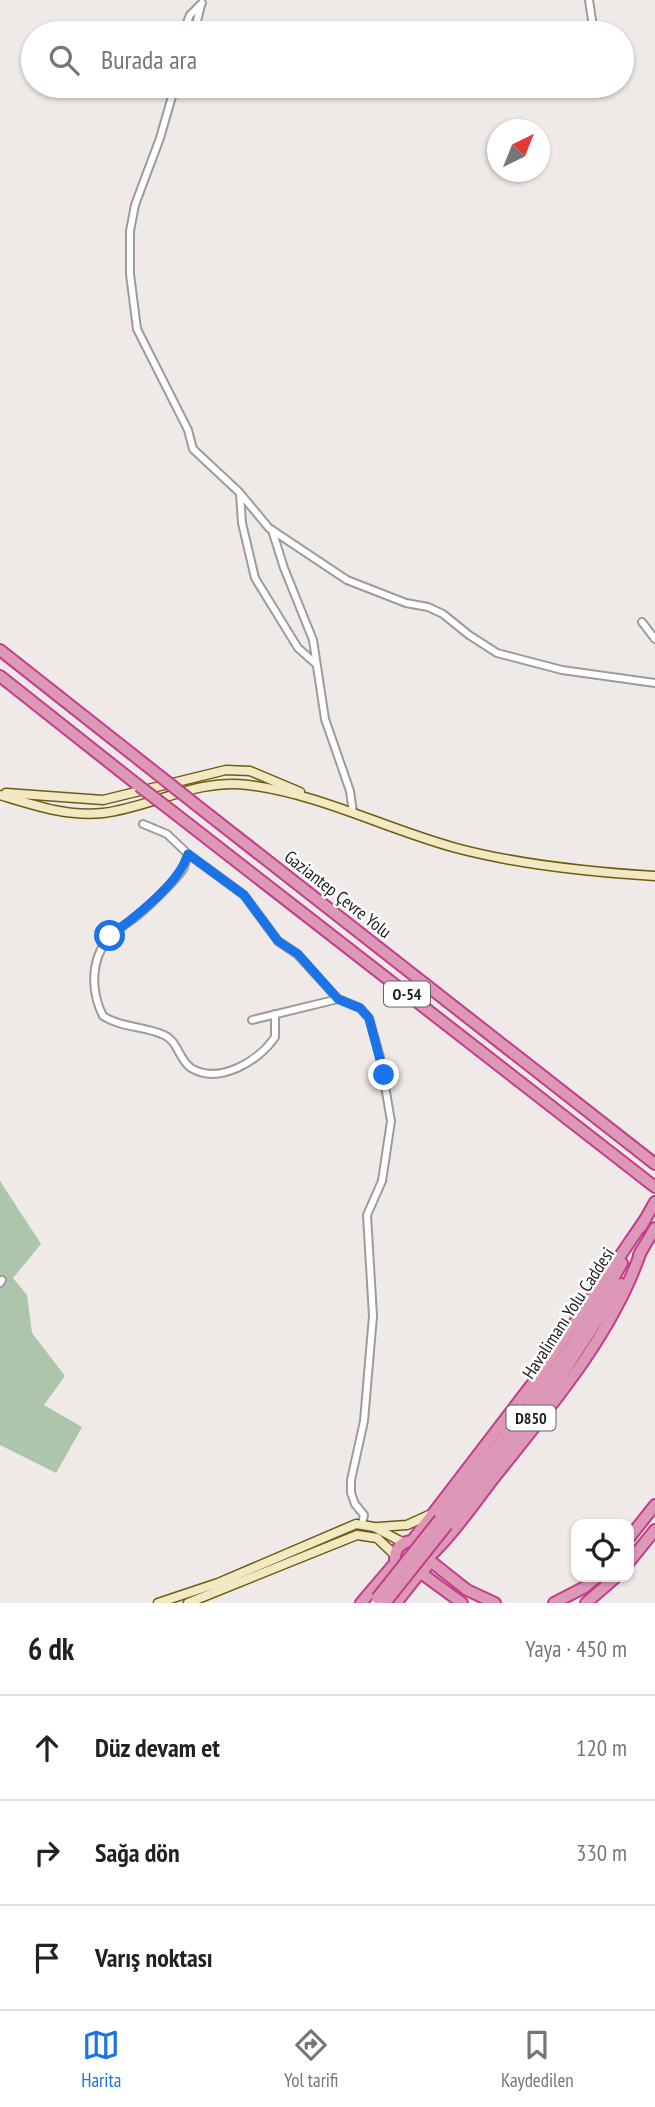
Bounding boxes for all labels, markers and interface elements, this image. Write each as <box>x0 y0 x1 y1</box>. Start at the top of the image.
search box <box>21 21 634 98</box>
icon: search <box>45 41 83 79</box>
text: Burada ara <box>101 43 197 76</box>
north arrow <box>487 119 550 182</box>
street label: Gaziantep Çevre Yolu <box>280 845 396 943</box>
route start <box>94 920 125 951</box>
road number: O-54 <box>384 982 430 1006</box>
route end <box>368 1059 399 1090</box>
street label: Havalimanı Yolu Caddesi <box>517 1243 619 1383</box>
road number: D850 <box>506 1406 556 1430</box>
map controls <box>571 1519 634 1582</box>
button: locate <box>571 1519 634 1582</box>
text: 6 dk <box>28 1629 74 1668</box>
text: Yaya · 450 m <box>525 1634 627 1663</box>
icon: ahead <box>28 1729 66 1767</box>
text: Düz devam et <box>95 1731 220 1764</box>
text: 120 m <box>576 1733 627 1762</box>
icon: right <box>28 1834 66 1872</box>
text: Sağa dön <box>95 1836 180 1869</box>
text: 330 m <box>576 1838 627 1867</box>
icon: arrive <box>28 1939 66 1977</box>
text: Varış noktası <box>95 1941 213 1974</box>
tab: Harita <box>81 2026 121 2092</box>
tab: Yol tarifi <box>284 2026 338 2092</box>
tab: Kaydedilen <box>501 2026 574 2092</box>

